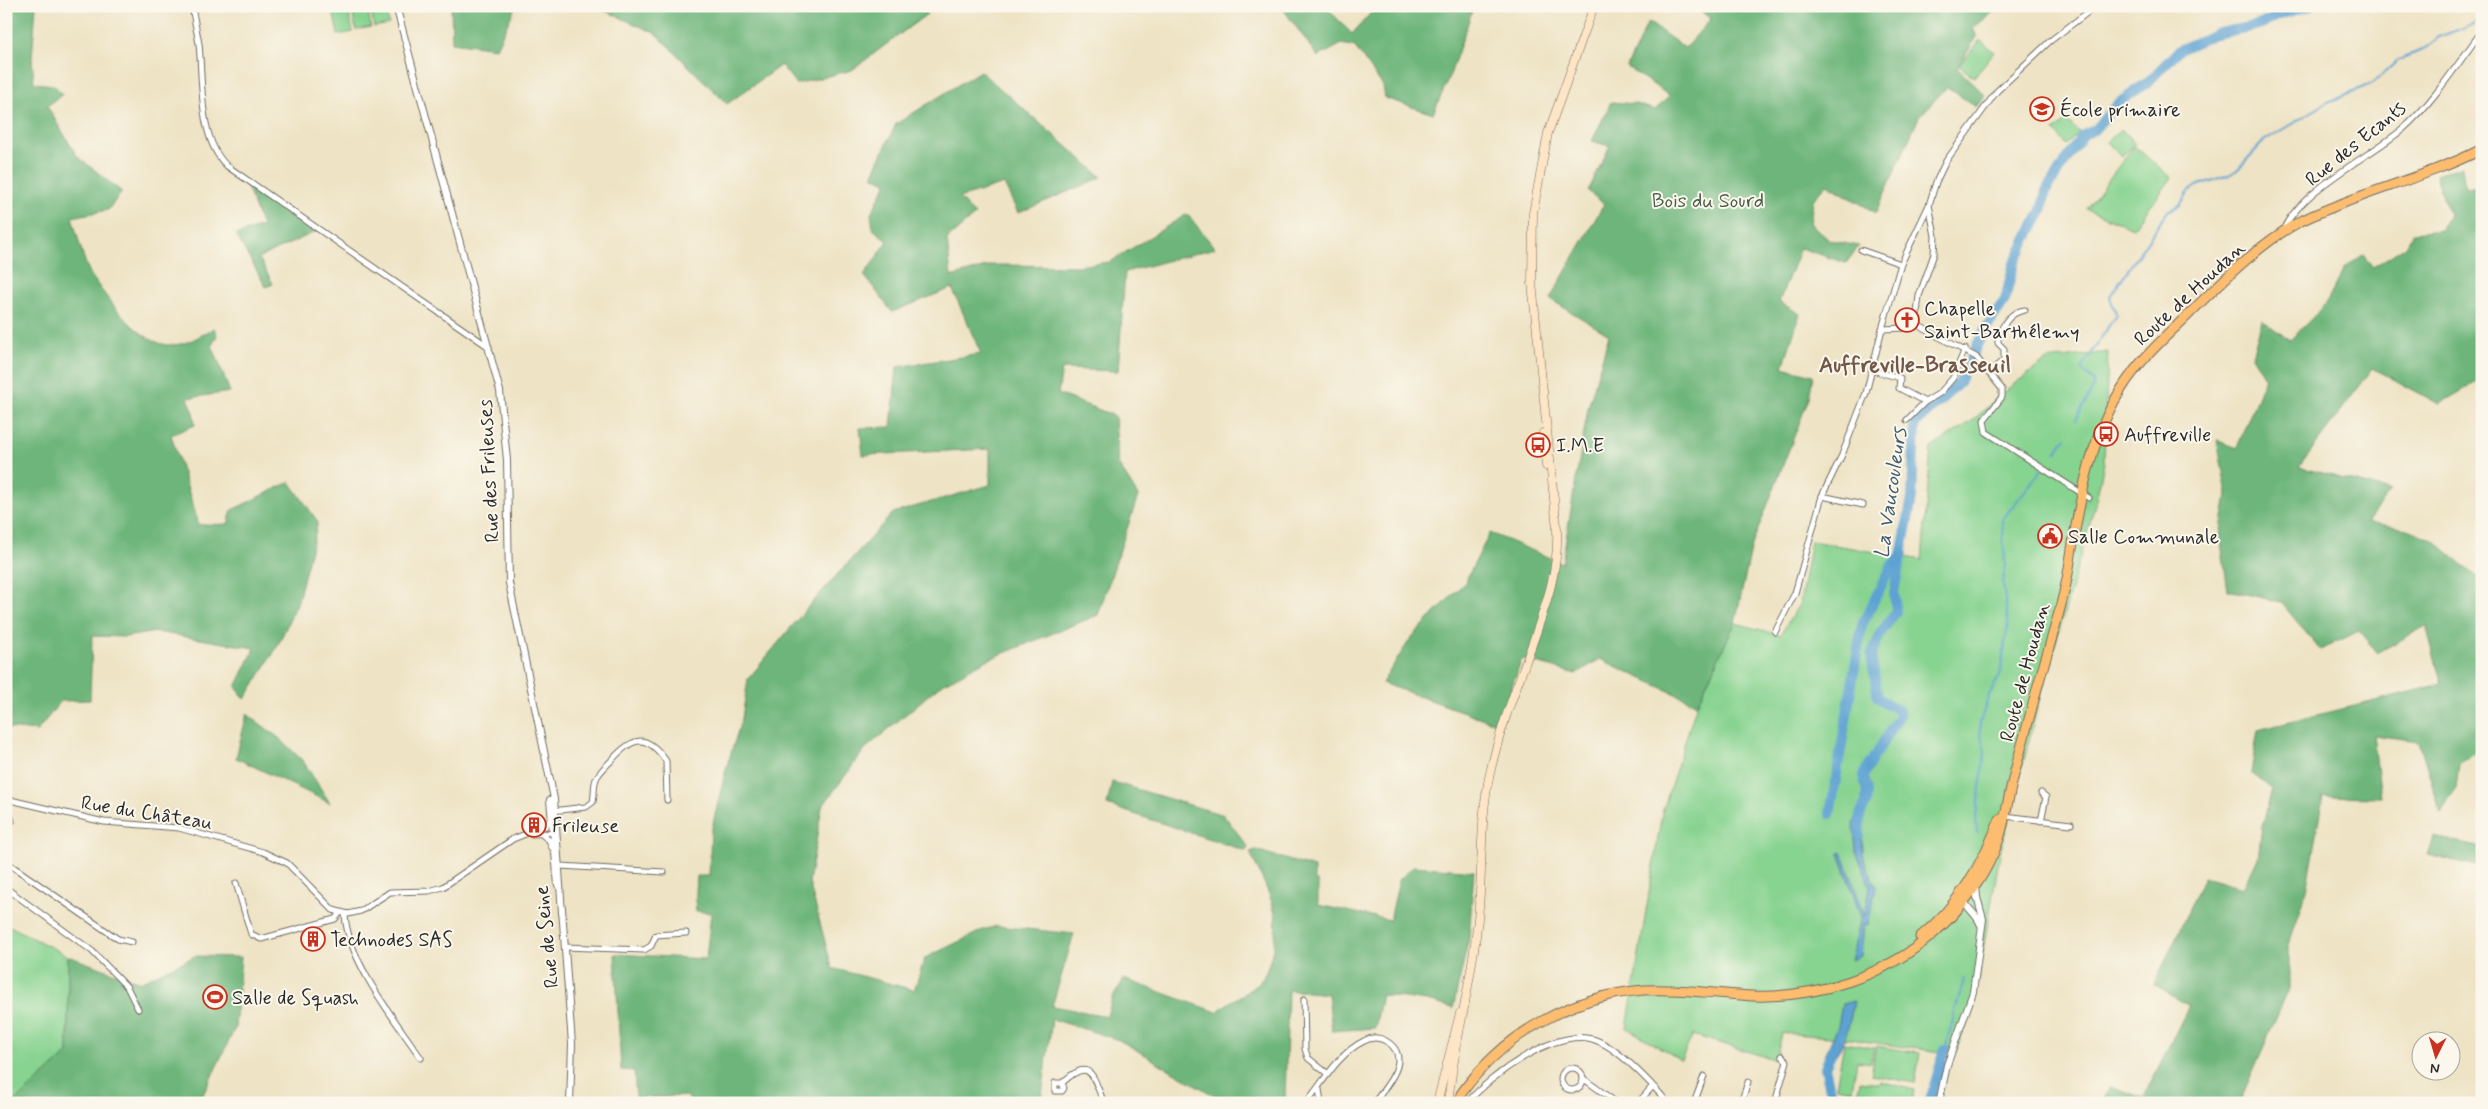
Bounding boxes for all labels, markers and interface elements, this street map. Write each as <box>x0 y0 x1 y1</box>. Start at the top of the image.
street label: Rue des Ecants <box>2300 95 2412 193</box>
school or university icon: École primaire <box>2029 96 2055 122</box>
place label: École primaire <box>2060 97 2180 124</box>
park label: Bois du Sourd <box>1652 188 1764 215</box>
street label: Route de Houdan <box>2129 235 2252 353</box>
place label: Chapelle Saint-Barthélemy <box>1924 296 2080 346</box>
church icon: Chapelle Saint-Barthélemy <box>1894 307 1920 333</box>
district label: Auffreville-Brasseuil <box>1819 352 2011 380</box>
street label: Rue des Frileuses <box>472 398 507 543</box>
bus stop icon: Auffreville <box>2093 421 2119 447</box>
place label: Auffreville <box>2124 422 2211 449</box>
water label: La Vaucouleurs <box>1868 424 1914 560</box>
bus stop icon: I.M.E <box>1525 432 1551 458</box>
place label: I.M.E <box>1556 433 1604 460</box>
public building icon: Salle Communale <box>2037 523 2063 549</box>
place label: Salle Communale <box>2068 524 2219 551</box>
street label: Route de Houdan <box>1994 600 2057 745</box>
street label: Rue du Château <box>79 790 214 837</box>
building icon: Frileuse <box>521 812 547 838</box>
place label: Frileuse <box>552 813 619 840</box>
street label: Rue de Seine <box>529 884 566 989</box>
building icon: Technodes SAS <box>300 926 326 952</box>
place label: Technodes SAS <box>330 927 453 954</box>
sports icon: Salle de Squash <box>202 984 228 1010</box>
place label: Salle de Squash <box>232 985 359 1012</box>
north arrow <box>2410 1032 2460 1082</box>
text: N <box>2430 1059 2440 1077</box>

